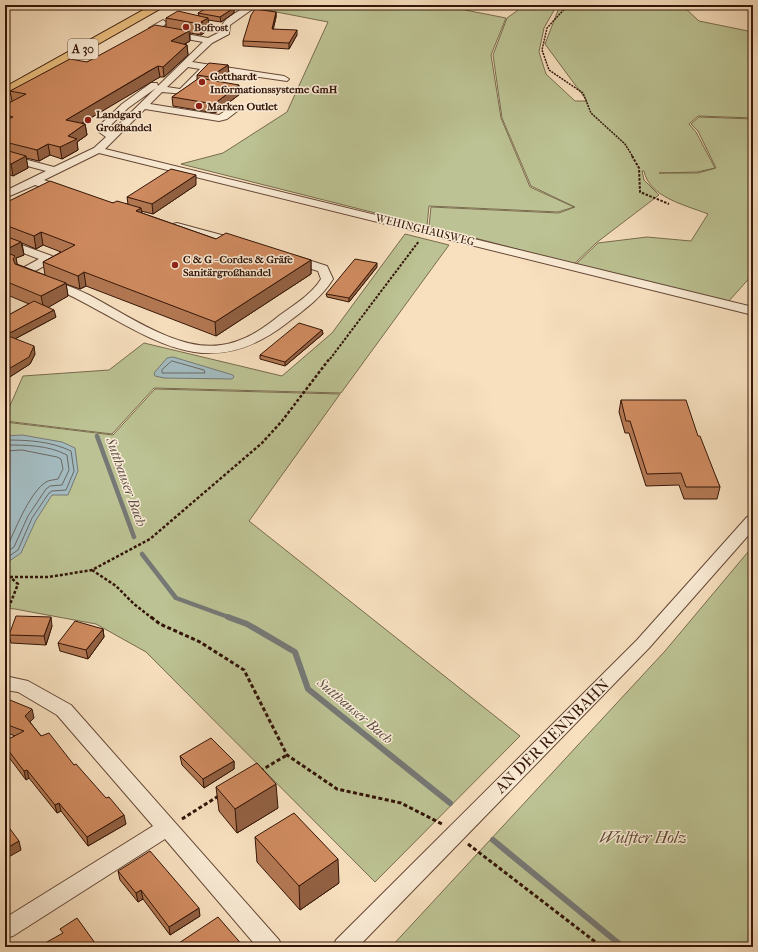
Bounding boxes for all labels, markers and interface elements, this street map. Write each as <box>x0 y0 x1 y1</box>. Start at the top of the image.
place label: Bofrost <box>194 21 230 34</box>
marker: Bofrost <box>181 22 191 32</box>
road number: A 30 <box>68 39 98 59</box>
place label: Gotthardt Informationssysteme GmH <box>210 70 338 96</box>
marker: Gotthardt Informationssysteme GmH <box>197 77 207 87</box>
place label: Marken Outlet <box>206 100 279 113</box>
marker: Marken Outlet <box>194 101 204 111</box>
place label: Landgard Großhandel <box>96 108 153 134</box>
marker: Landgard Großhandel <box>83 115 93 125</box>
street label: WEHINGHAUSWEG <box>373 211 476 249</box>
place label: C & G - Cordes & Gräfe Sanitärgroßhandel <box>183 253 293 279</box>
marker: C & G - Cordes & Gräfe Sanitärgroßhandel <box>170 260 180 270</box>
water label: Sutthauser Bach <box>102 434 150 529</box>
water label: Sutthauser Bach <box>313 674 396 748</box>
street label: AN DER RENNBAHN <box>490 675 613 798</box>
park label: Wulfter Holz <box>599 828 687 847</box>

